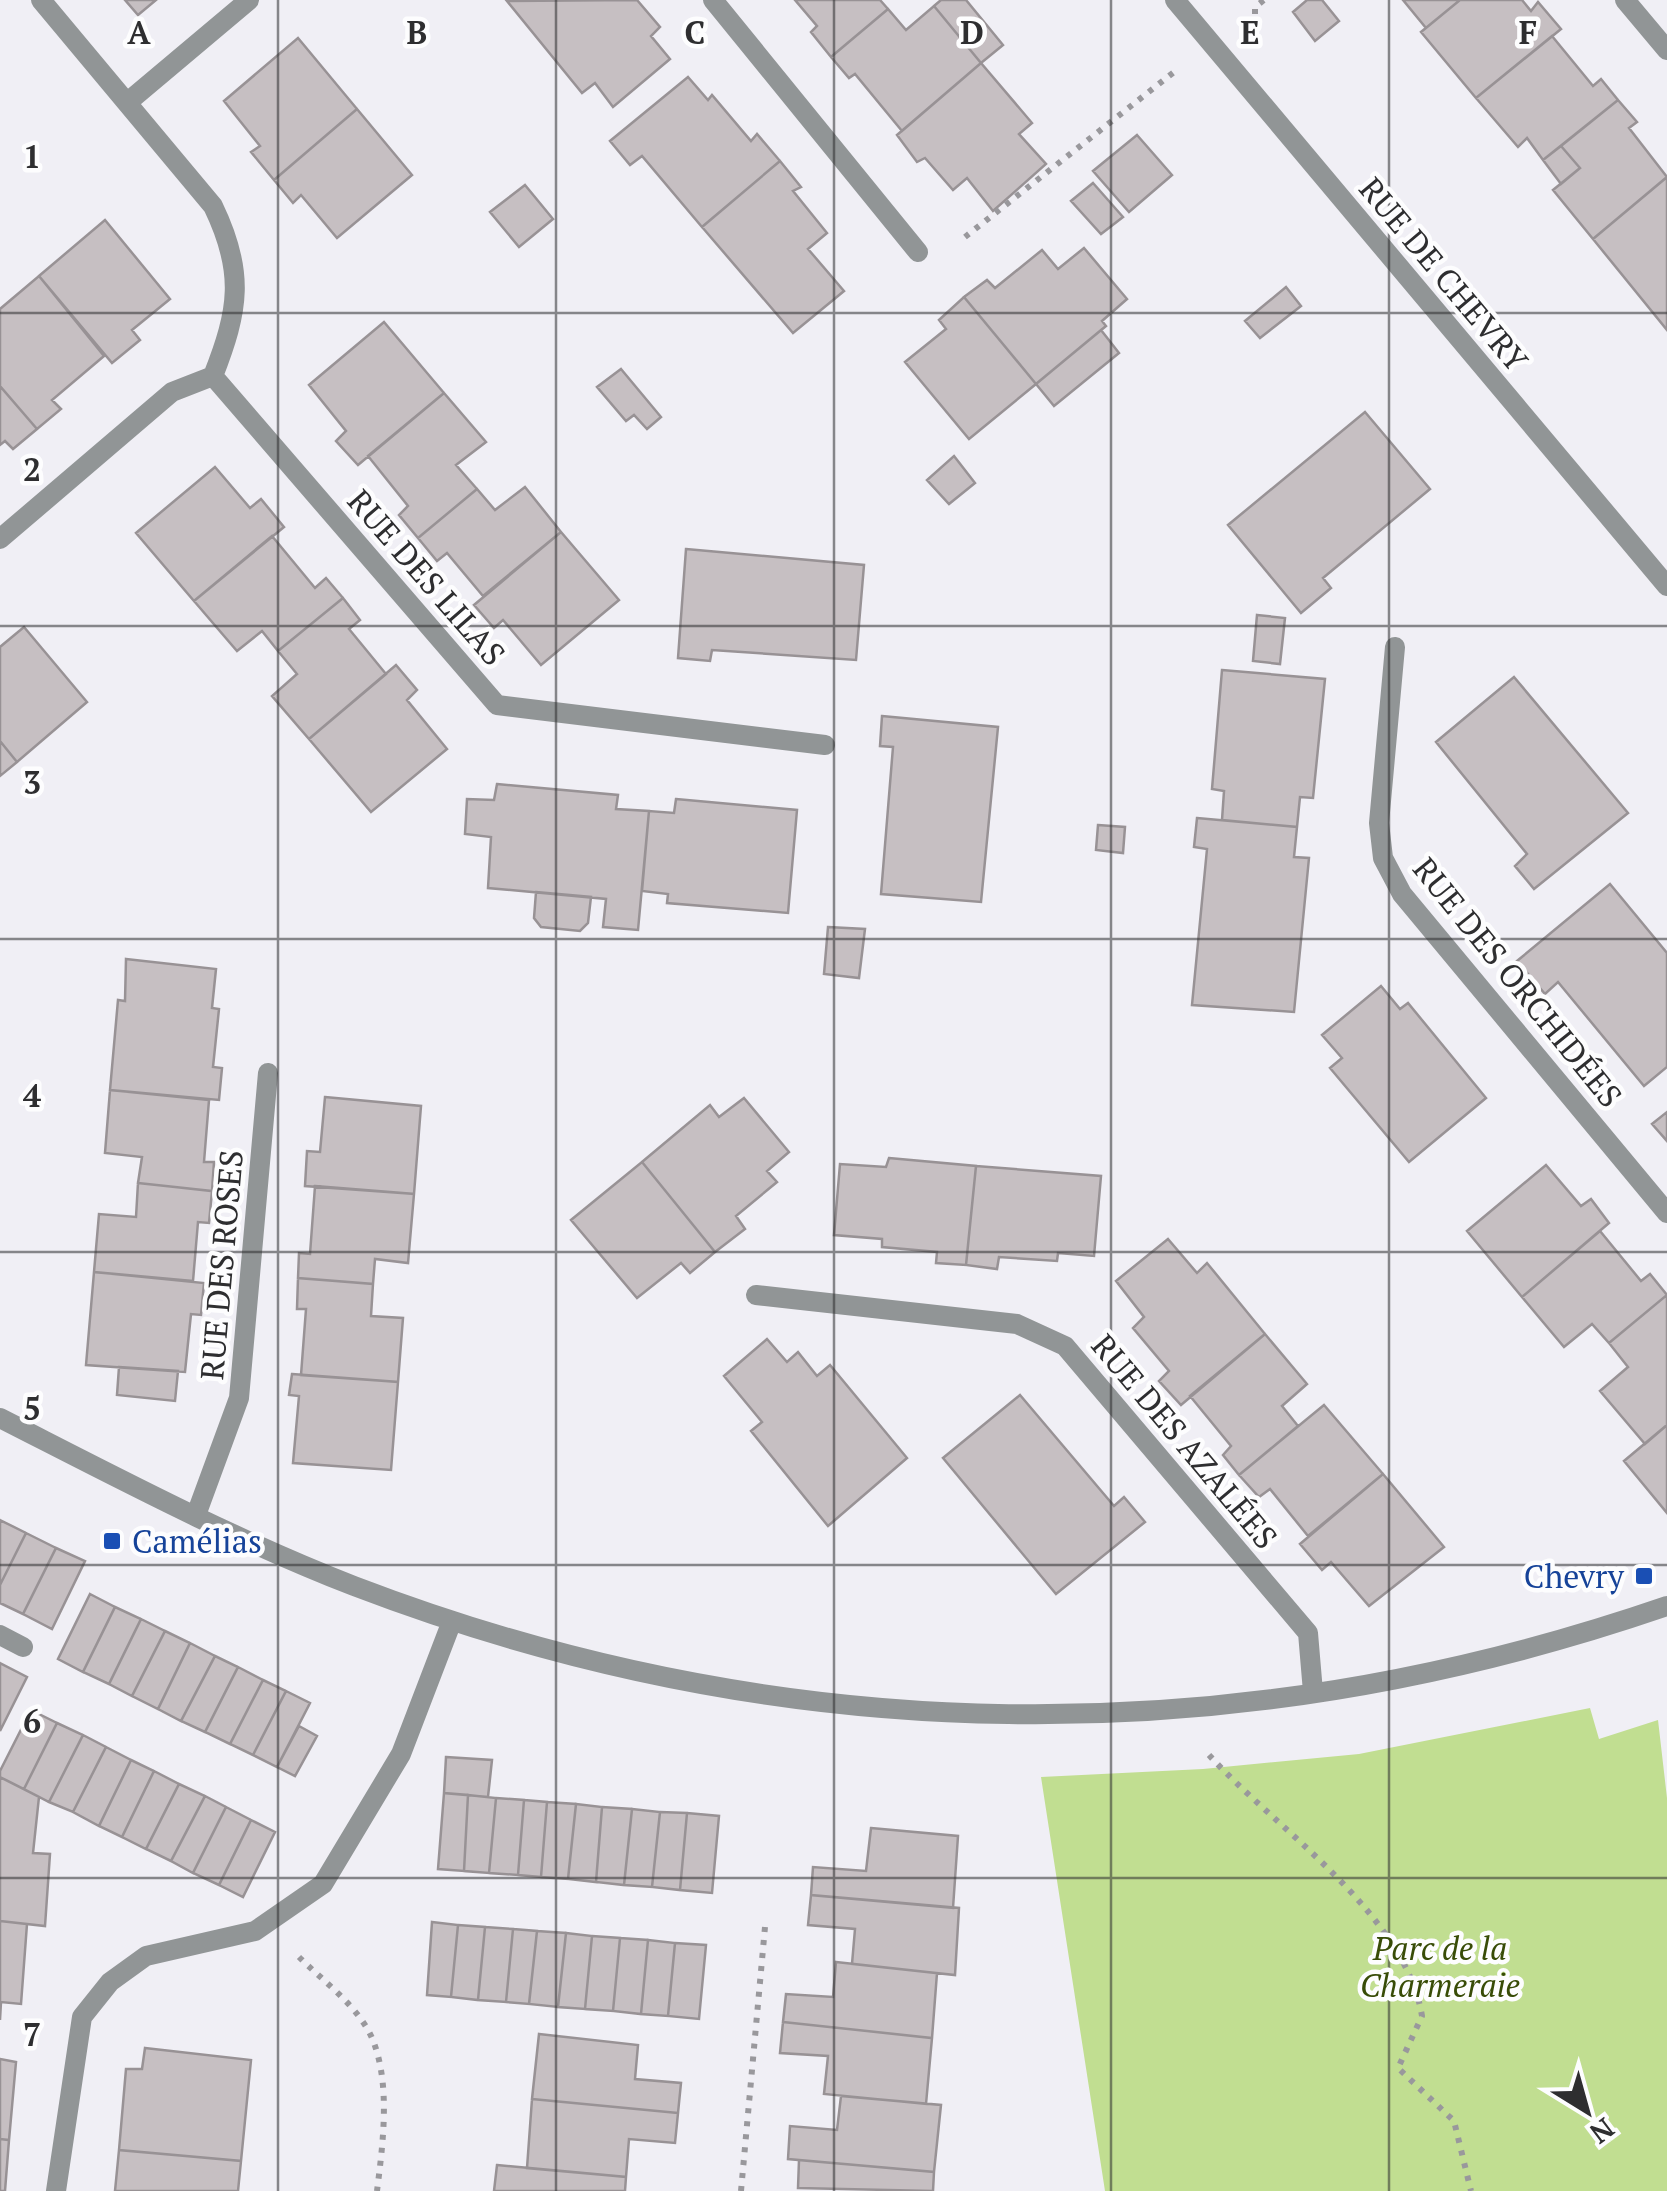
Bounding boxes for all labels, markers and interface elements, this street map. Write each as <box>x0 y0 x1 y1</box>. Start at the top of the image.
text: A <box>127 11 151 53</box>
text: B <box>407 11 427 53</box>
text: C <box>685 11 705 53</box>
text: D <box>960 11 984 53</box>
text: E <box>1240 11 1260 53</box>
text: F <box>1519 11 1537 53</box>
text: 1 <box>23 135 41 177</box>
street label: RUE DE CHEVRY <box>1351 168 1538 380</box>
text: 2 <box>23 448 41 490</box>
street label: RUE DES LILAS <box>339 480 515 674</box>
text: 3 <box>23 761 41 803</box>
street label: RUE DES ORCHIDÉES <box>1404 848 1632 1116</box>
text: 4 <box>23 1074 41 1116</box>
street label: RUE DES ROSES <box>190 1148 252 1382</box>
street label: RUE DES AZALÉES <box>1083 1325 1287 1557</box>
text: 5 <box>23 1387 41 1429</box>
place label: Camélias <box>132 1520 262 1562</box>
marker: Camélias <box>101 1530 123 1552</box>
place label: Chevry <box>1524 1555 1625 1597</box>
marker: Chevry <box>1633 1565 1655 1587</box>
text: 6 <box>23 1700 41 1742</box>
park label: Parc de la Charmeraie <box>1360 1927 1520 2006</box>
text: 7 <box>23 2013 41 2055</box>
north arrow <box>1537 2061 1637 2161</box>
text: N <box>1583 2110 1622 2153</box>

